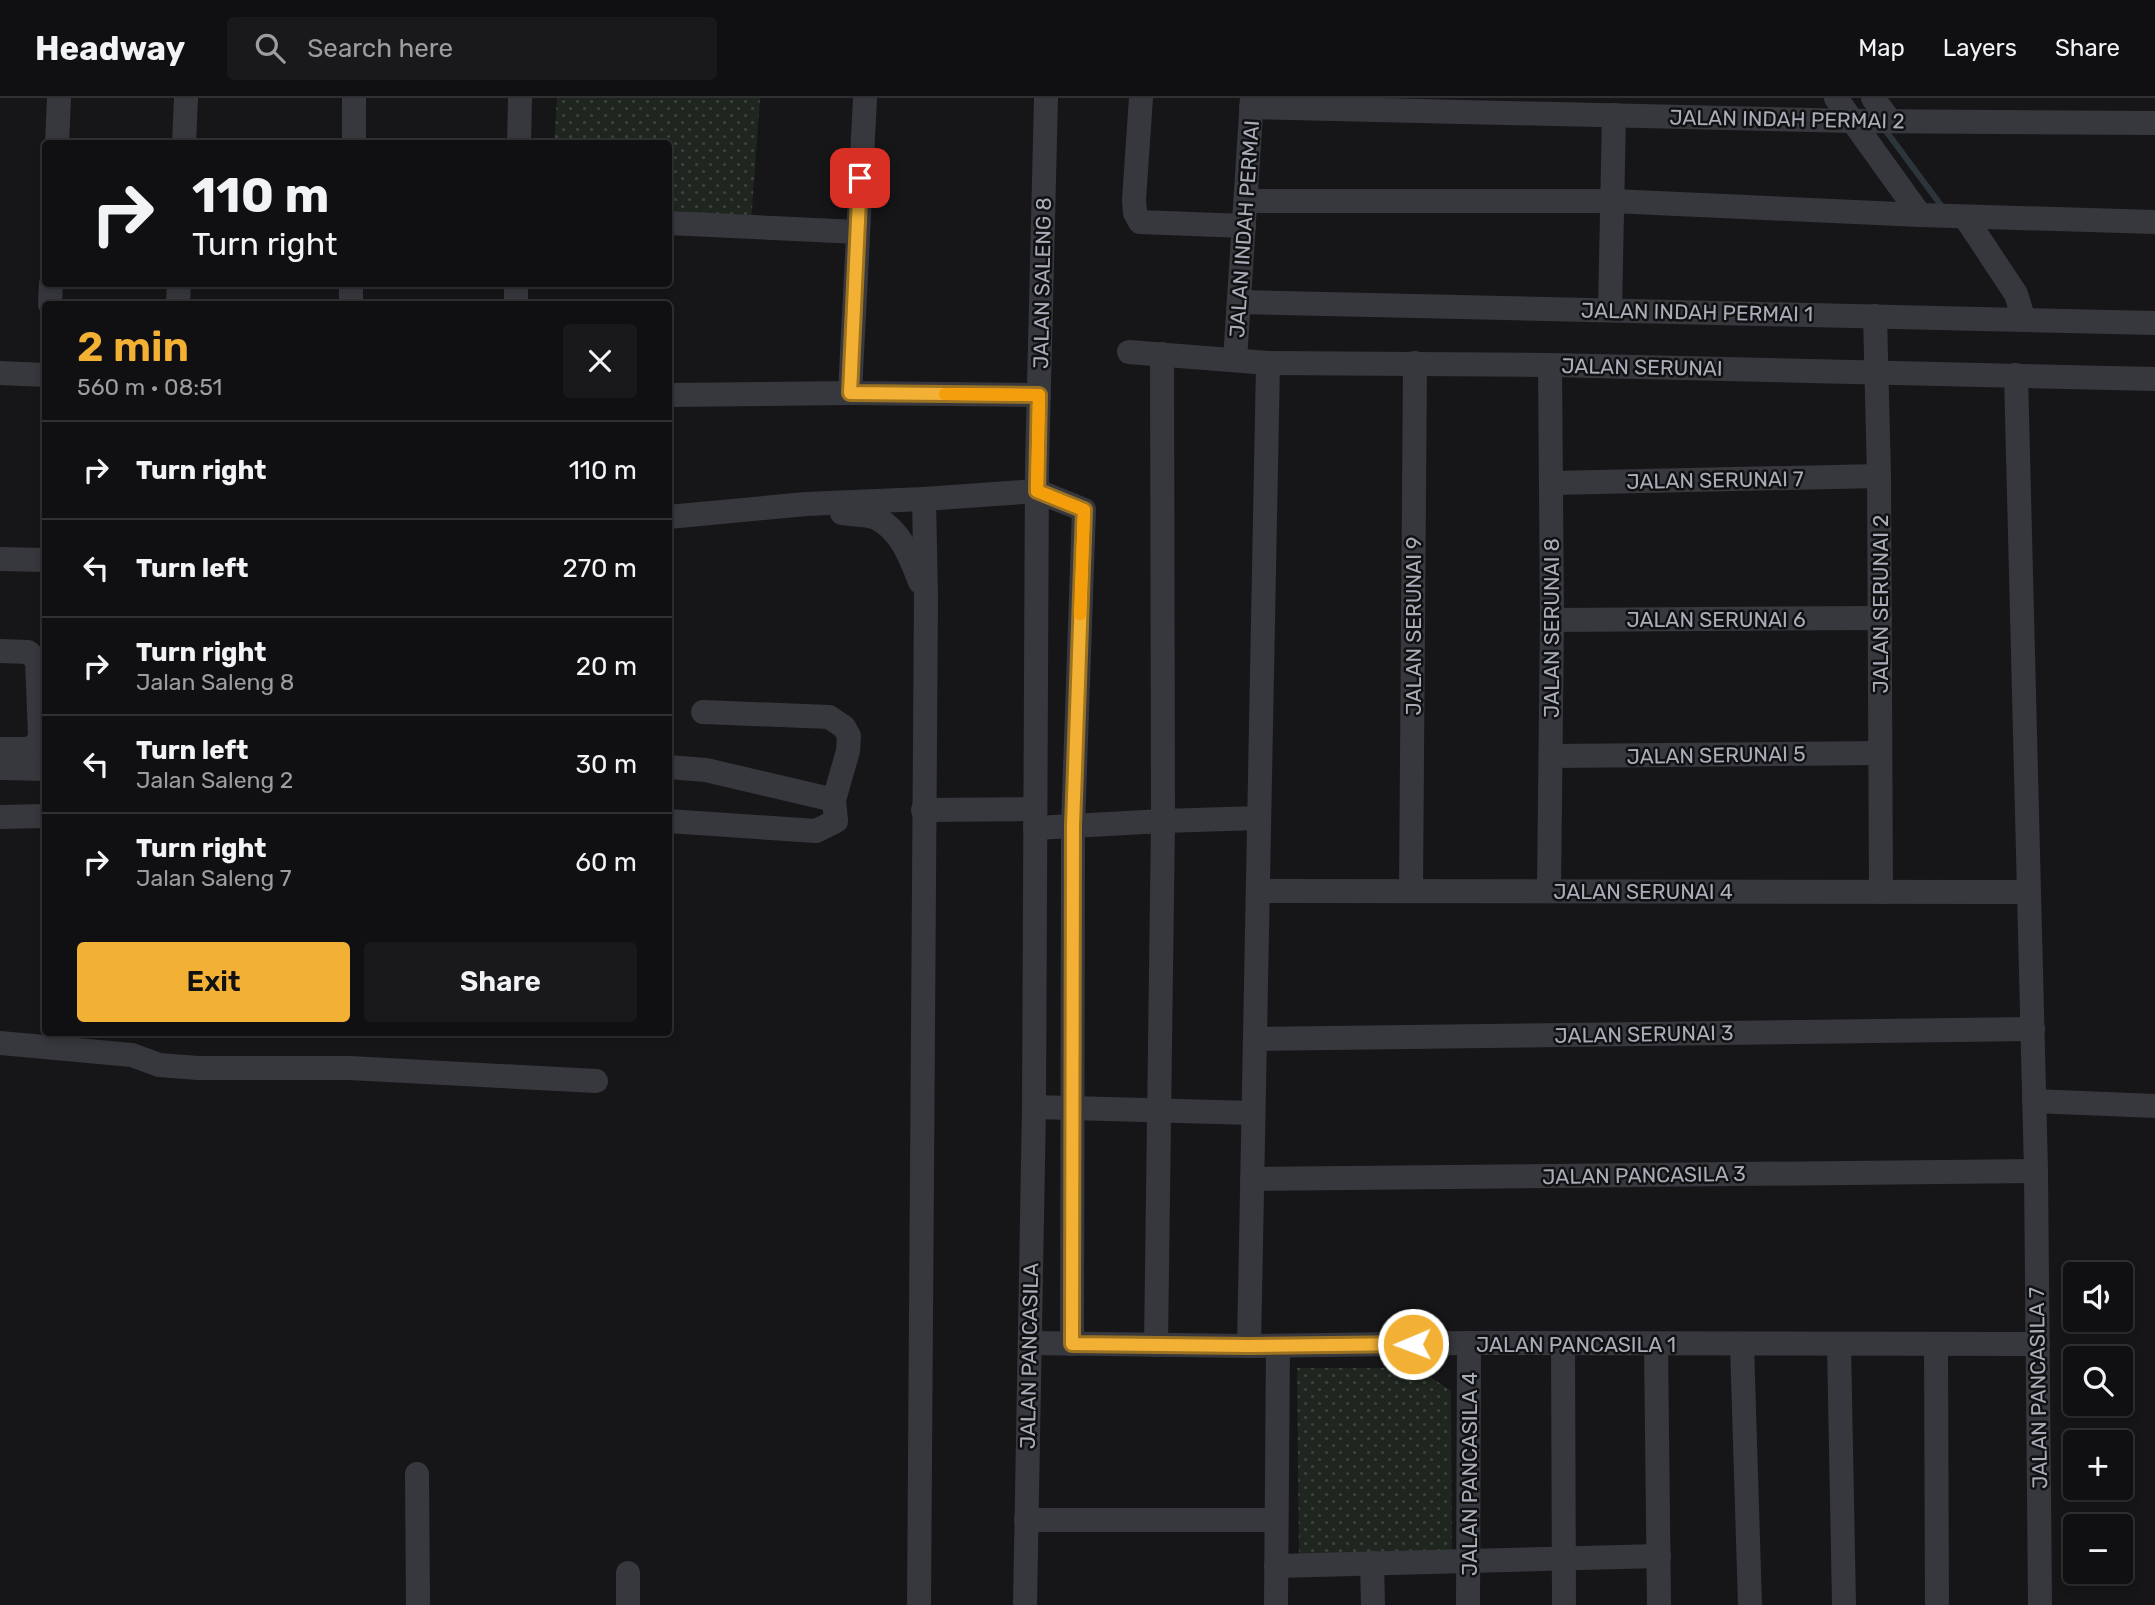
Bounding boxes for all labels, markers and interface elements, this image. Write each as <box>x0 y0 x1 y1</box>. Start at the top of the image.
search box <box>227 17 717 80</box>
text: Headway <box>35 29 185 68</box>
icon: search <box>251 29 289 67</box>
text: Search here <box>307 33 453 64</box>
text: Map <box>1858 34 1905 62</box>
text: Layers <box>1943 34 2017 62</box>
text: Share <box>2055 34 2120 62</box>
street label: JALAN INDAH PERMAI 2 <box>1669 104 1905 134</box>
street label: JALAN INDAH PERMAI <box>1224 119 1264 339</box>
pin <box>830 148 890 208</box>
icon: arrive <box>841 159 879 197</box>
text: 110 m <box>192 166 329 224</box>
icon: right <box>77 168 168 259</box>
street label: JALAN SALENG 8 <box>1028 197 1056 369</box>
text: Turn right <box>192 225 337 263</box>
street label: JALAN INDAH PERMAI 1 <box>1581 297 1813 327</box>
text: 2 min <box>77 322 189 372</box>
button: close <box>563 324 637 398</box>
street label: JALAN SERUNAI <box>1561 353 1723 381</box>
text: 560 m · 08:51 <box>77 373 222 401</box>
icon: right <box>77 451 115 489</box>
text: Turn right <box>136 455 266 486</box>
text: 110 m <box>569 455 637 486</box>
street label: JALAN SERUNAI 7 <box>1626 466 1804 494</box>
street label: JALAN SERUNAI 2 <box>1868 515 1893 693</box>
street label: JALAN SERUNAI 9 <box>1401 537 1426 716</box>
street label: JALAN SERUNAI 8 <box>1539 538 1564 718</box>
icon: left <box>77 549 115 587</box>
text: Turn left <box>136 553 248 584</box>
text: 270 m <box>562 553 637 584</box>
street label: JALAN SERUNAI 6 <box>1626 607 1806 632</box>
text: Turn right <box>136 637 266 668</box>
icon: right <box>77 647 115 685</box>
text: 20 m <box>576 651 637 682</box>
text: Jalan Saleng 8 <box>136 668 294 696</box>
text: Turn left <box>136 735 248 766</box>
street label: JALAN SERUNAI 5 <box>1626 741 1806 769</box>
icon: left <box>77 745 115 783</box>
text: 30 m <box>575 749 637 780</box>
text: Jalan Saleng 2 <box>136 766 293 794</box>
text: Turn right <box>136 833 266 864</box>
icon: right <box>77 843 115 881</box>
text: 60 m <box>575 847 637 878</box>
text: Jalan Saleng 7 <box>136 864 292 892</box>
street label: JALAN SERUNAI 4 <box>1553 879 1733 904</box>
button: Exit <box>77 942 350 1022</box>
button: Share <box>364 942 637 1022</box>
street label: JALAN SERUNAI 3 <box>1554 1020 1734 1048</box>
street label: JALAN PANCASILA 3 <box>1542 1161 1746 1189</box>
map controls <box>2063 1262 2133 1584</box>
button: sound <box>2063 1262 2133 1332</box>
street label: JALAN PANCASILA <box>1015 1263 1043 1449</box>
street label: JALAN PANCASILA 7 <box>2024 1287 2052 1489</box>
position arrow <box>1376 1307 1450 1381</box>
street label: JALAN PANCASILA 1 <box>1476 1332 1676 1357</box>
button: search <box>2063 1346 2133 1416</box>
street label: JALAN PANCASILA 4 <box>1457 1372 1482 1576</box>
button: + <box>2063 1430 2133 1500</box>
button: − <box>2063 1514 2133 1584</box>

